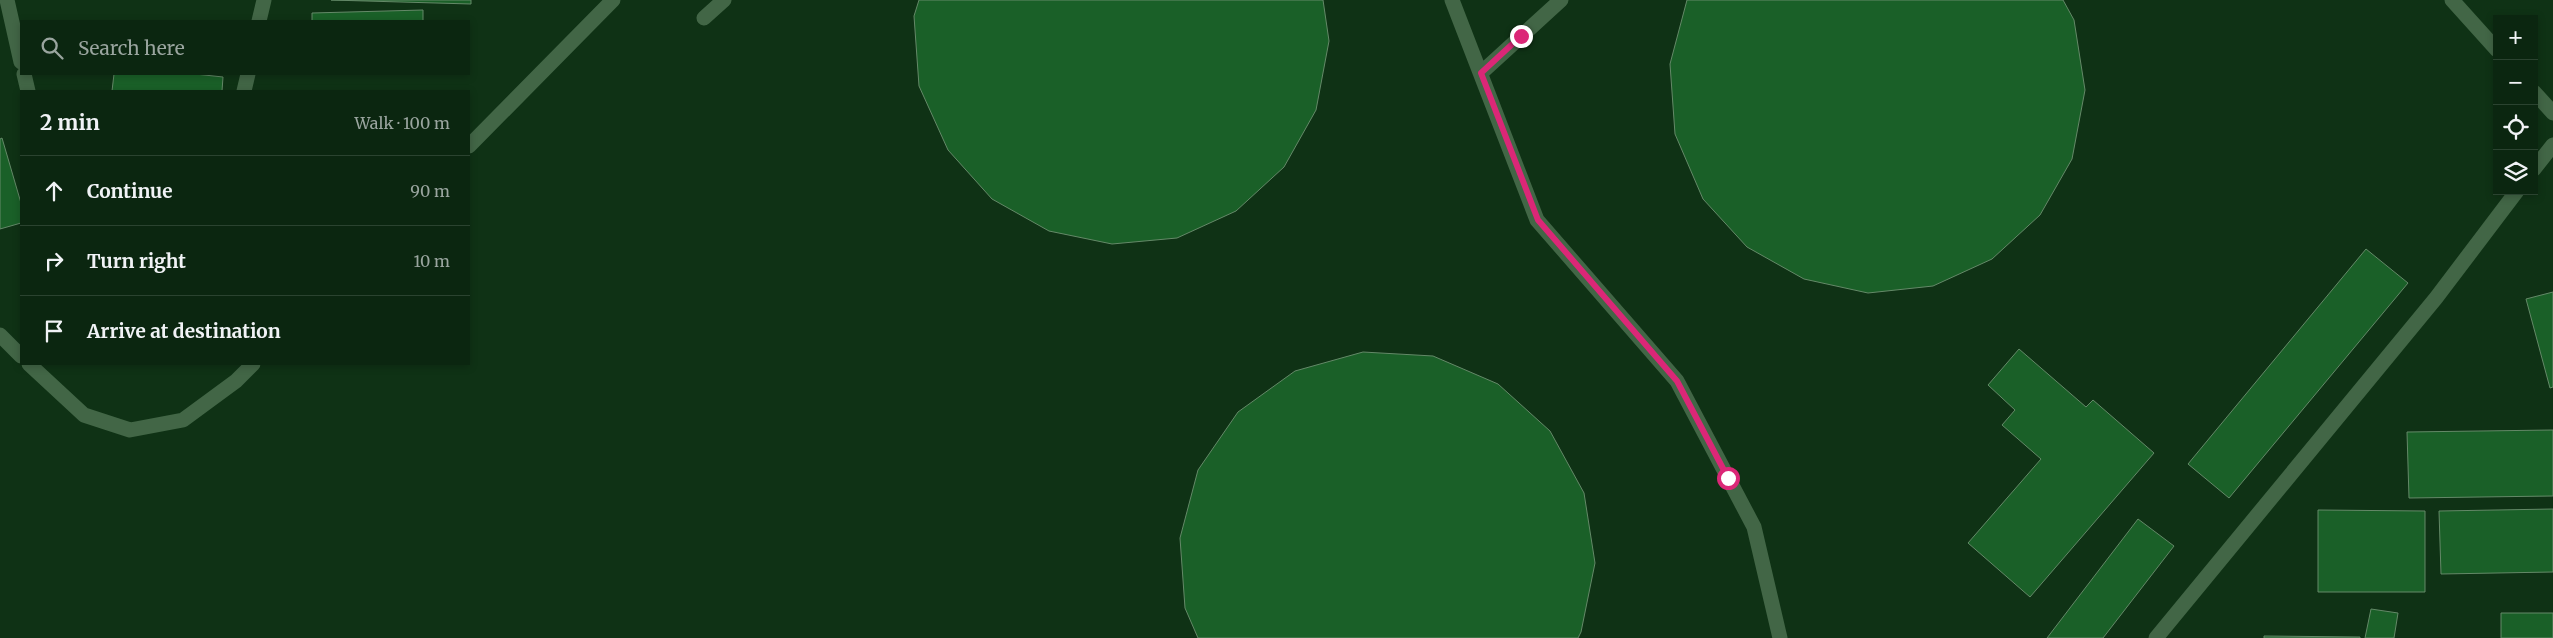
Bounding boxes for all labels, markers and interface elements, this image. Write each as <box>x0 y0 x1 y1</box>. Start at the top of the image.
map controls <box>2493 15 2538 195</box>
button: + <box>2493 15 2538 60</box>
search box <box>20 20 470 75</box>
route end <box>1510 25 1533 48</box>
icon: search <box>38 34 66 62</box>
text: Search here <box>78 36 185 60</box>
button: − <box>2493 60 2538 105</box>
button: locate <box>2493 105 2538 150</box>
text: 2 min <box>40 109 100 136</box>
text: Walk · 100 m <box>355 113 450 133</box>
button: layers <box>2493 150 2538 195</box>
icon: ahead <box>40 177 68 205</box>
text: Continue <box>87 179 173 203</box>
text: 90 m <box>410 181 450 201</box>
icon: right <box>40 247 68 275</box>
text: Turn right <box>87 249 186 273</box>
text: 10 m <box>413 251 450 271</box>
icon: arrive <box>40 317 68 345</box>
text: Arrive at destination <box>87 319 281 343</box>
route start <box>1717 467 1740 490</box>

